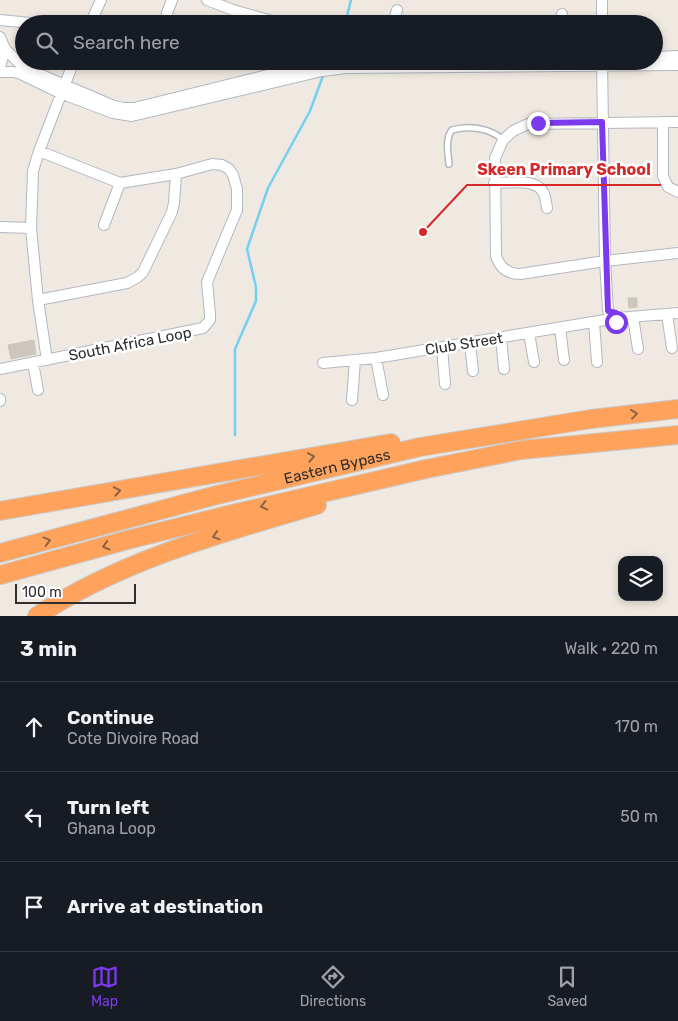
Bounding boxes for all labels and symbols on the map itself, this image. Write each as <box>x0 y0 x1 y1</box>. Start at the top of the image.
route end <box>527 112 550 135</box>
callout: Skeen Primary School <box>467 154 661 185</box>
text: Skeen Primary School <box>477 160 651 179</box>
route start <box>605 311 628 334</box>
street label: South Africa Loop <box>67 323 193 365</box>
street label: Club Street <box>424 329 504 359</box>
one-way arrow <box>631 409 639 420</box>
street label: Eastern Bypass <box>282 445 392 488</box>
one-way arrow <box>307 452 316 462</box>
one-way arrow <box>113 486 121 496</box>
one-way arrow <box>259 500 268 511</box>
one-way arrow <box>212 531 221 541</box>
one-way arrow <box>43 536 52 547</box>
one-way arrow <box>102 540 111 550</box>
scale bar <box>15 581 136 604</box>

